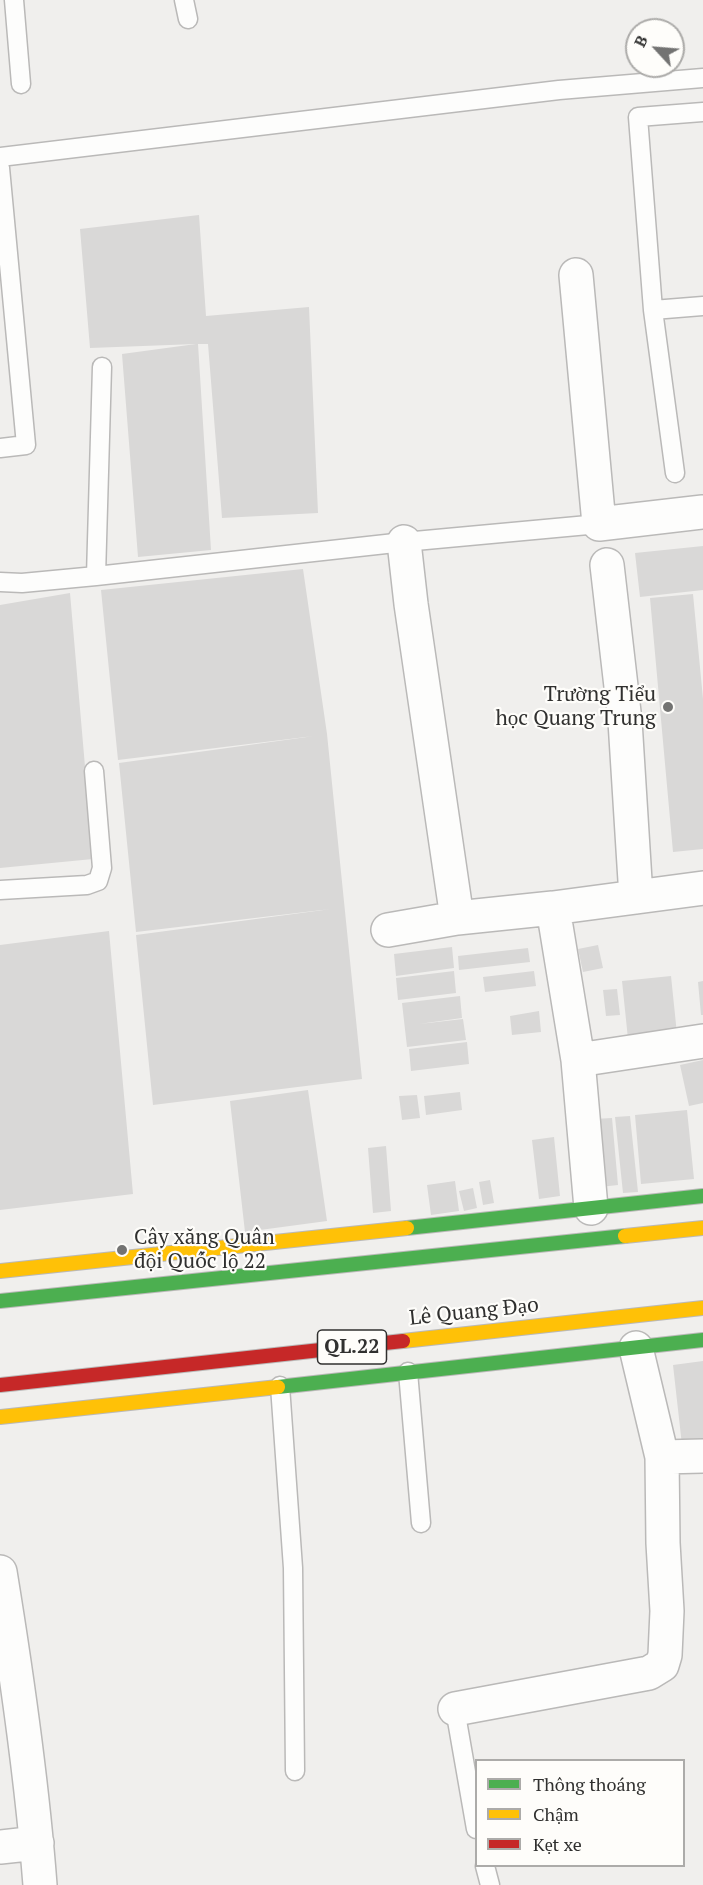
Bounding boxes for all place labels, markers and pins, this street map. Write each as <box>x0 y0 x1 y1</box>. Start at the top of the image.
place label: Trường Tiểu học Quang Trung <box>495 682 656 732</box>
marker: Trường Tiểu học Quang Trung <box>661 700 675 714</box>
place label: Cây xăng Quân đội Quốc lộ 22 <box>134 1225 275 1275</box>
marker: Cây xăng Quân đội Quốc lộ 22 <box>115 1243 129 1257</box>

